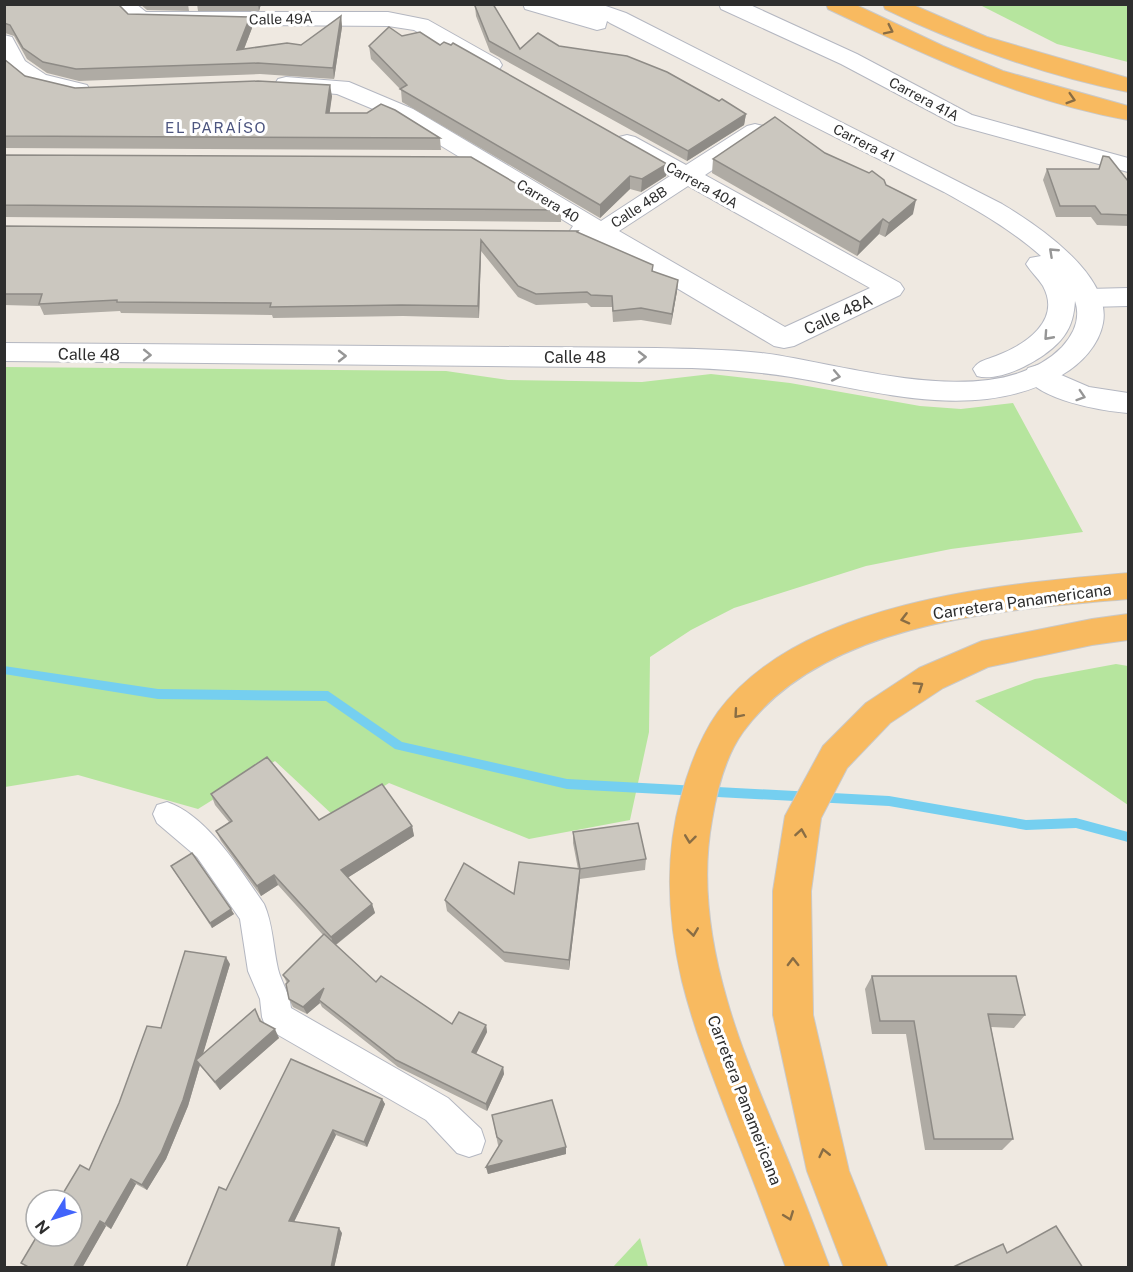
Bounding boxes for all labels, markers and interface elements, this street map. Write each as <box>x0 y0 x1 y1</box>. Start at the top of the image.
street label: Calle 49A <box>249 10 313 28</box>
one-way arrow <box>882 22 893 34</box>
street label: Carrera 41A <box>886 74 962 124</box>
one-way arrow <box>1065 92 1075 104</box>
district label: EL PARAÍSO <box>165 119 267 136</box>
street label: Carrera 41 <box>831 121 897 165</box>
street label: Carrera 40A <box>663 159 741 211</box>
street label: Carrera 40 <box>514 176 582 226</box>
street label: Calle 48B <box>608 183 670 231</box>
one-way arrow <box>1049 248 1059 259</box>
street label: Calle 48A <box>801 290 876 339</box>
one-way arrow <box>1044 330 1055 340</box>
street label: Calle 48 <box>58 344 120 365</box>
street label: Calle 48 <box>544 348 606 367</box>
one-way arrow <box>142 349 151 361</box>
one-way arrow <box>337 350 346 362</box>
one-way arrow <box>637 351 646 363</box>
one-way arrow <box>830 369 840 382</box>
one-way arrow <box>1075 389 1086 401</box>
street label: Carretera Panamericana <box>932 580 1113 623</box>
one-way arrow <box>900 612 910 625</box>
one-way arrow <box>912 682 923 693</box>
one-way arrow <box>734 707 745 718</box>
one-way arrow <box>794 829 806 838</box>
one-way arrow <box>684 835 696 844</box>
one-way arrow <box>687 927 699 937</box>
one-way arrow <box>787 957 799 966</box>
street label: Carretera Panamericana <box>703 1013 786 1188</box>
one-way arrow <box>818 1149 831 1159</box>
north arrow <box>24 1188 84 1248</box>
one-way arrow <box>781 1210 794 1220</box>
text: N <box>31 1216 54 1238</box>

